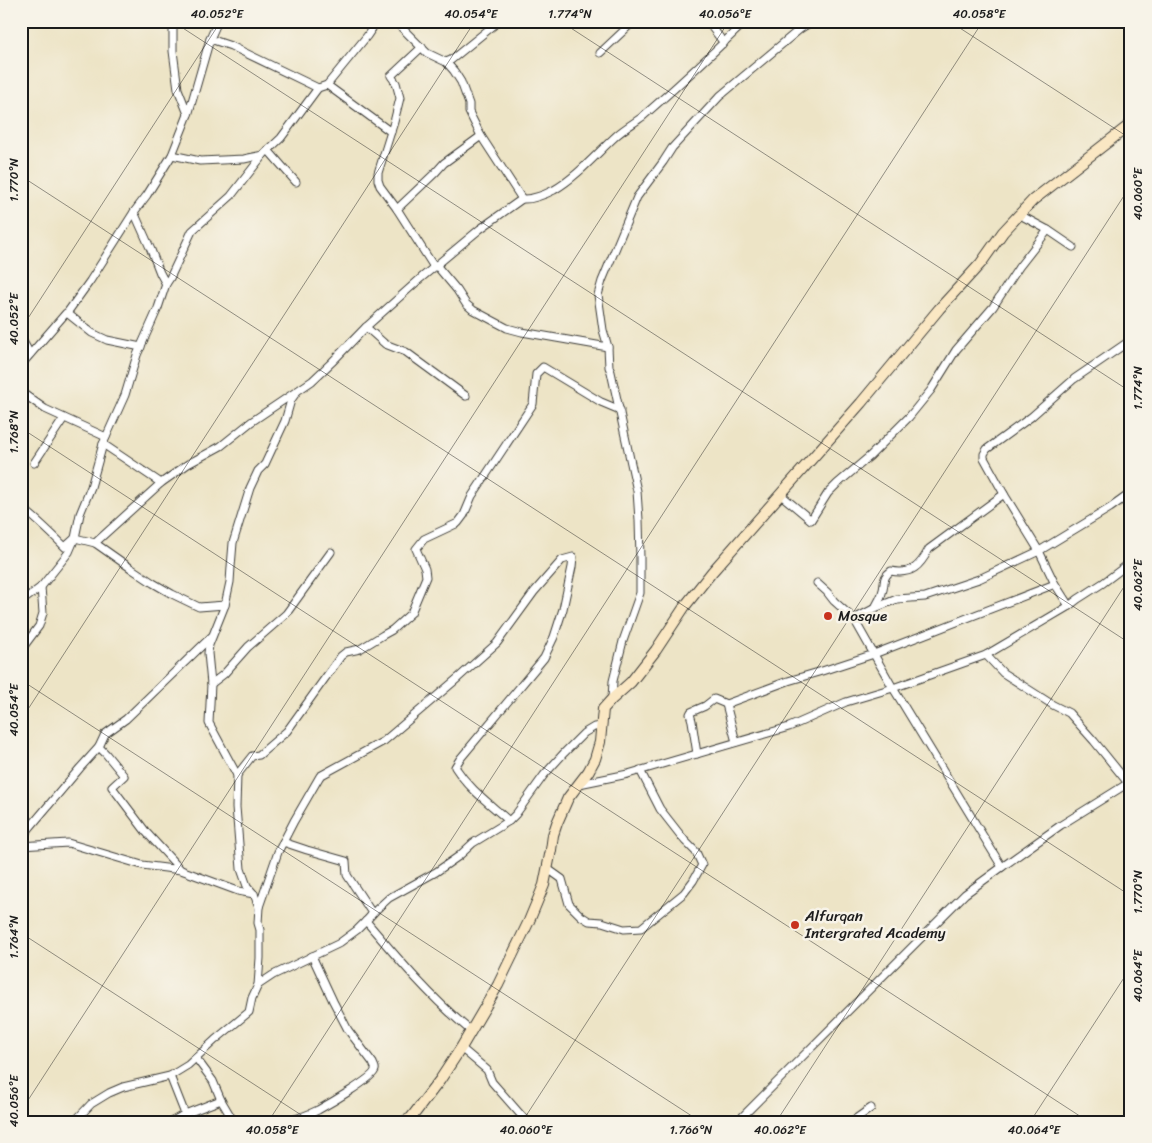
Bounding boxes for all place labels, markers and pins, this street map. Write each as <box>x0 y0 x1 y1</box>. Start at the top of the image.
place label: Mosque <box>838 603 887 629</box>
marker: Mosque <box>822 610 834 622</box>
place label: Alfurqan Intergrated Academy <box>804 903 946 946</box>
marker: Alfurqan Intergrated Academy <box>789 919 801 931</box>

